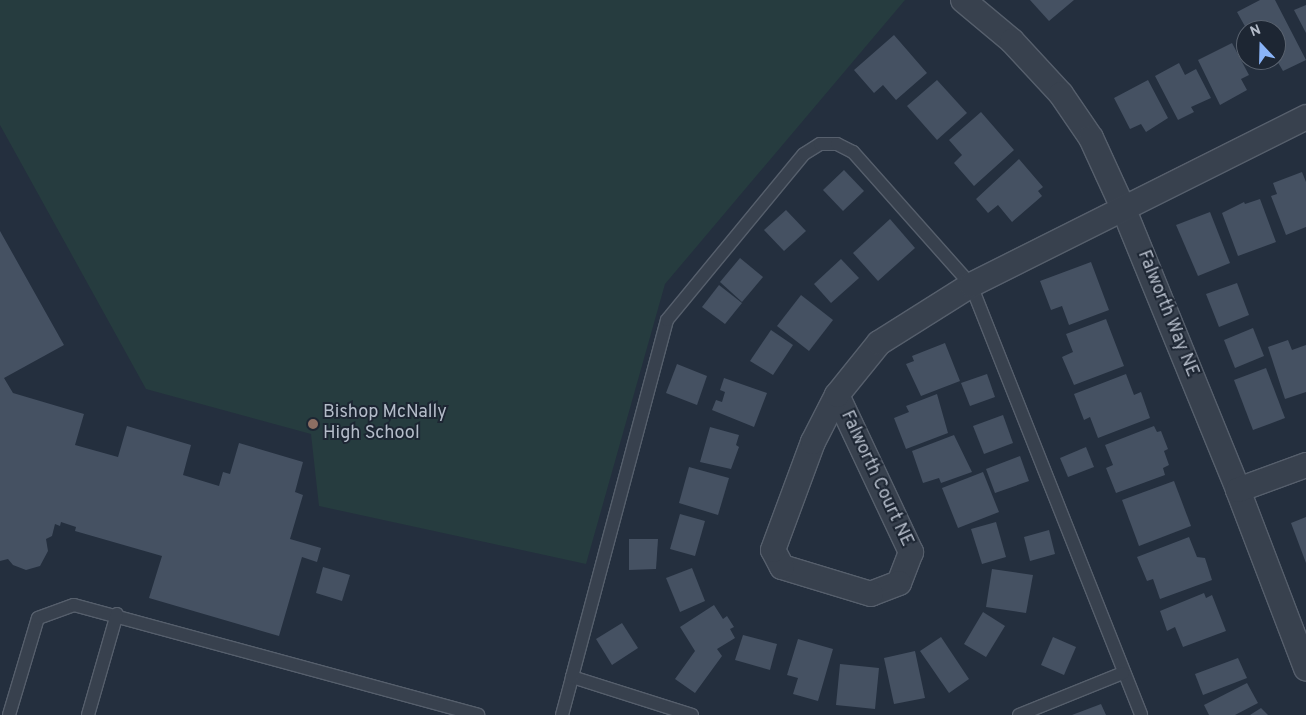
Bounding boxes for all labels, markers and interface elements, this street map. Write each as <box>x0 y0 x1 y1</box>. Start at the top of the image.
north arrow <box>1236 20 1286 70</box>
text: N <box>1248 22 1264 41</box>
street label: Falworth Way NE <box>1132 247 1202 381</box>
place label: Bishop McNally High School <box>323 403 447 446</box>
street label: Falworth Court NE <box>835 408 917 550</box>
marker: Bishop McNally High School <box>307 418 319 430</box>

